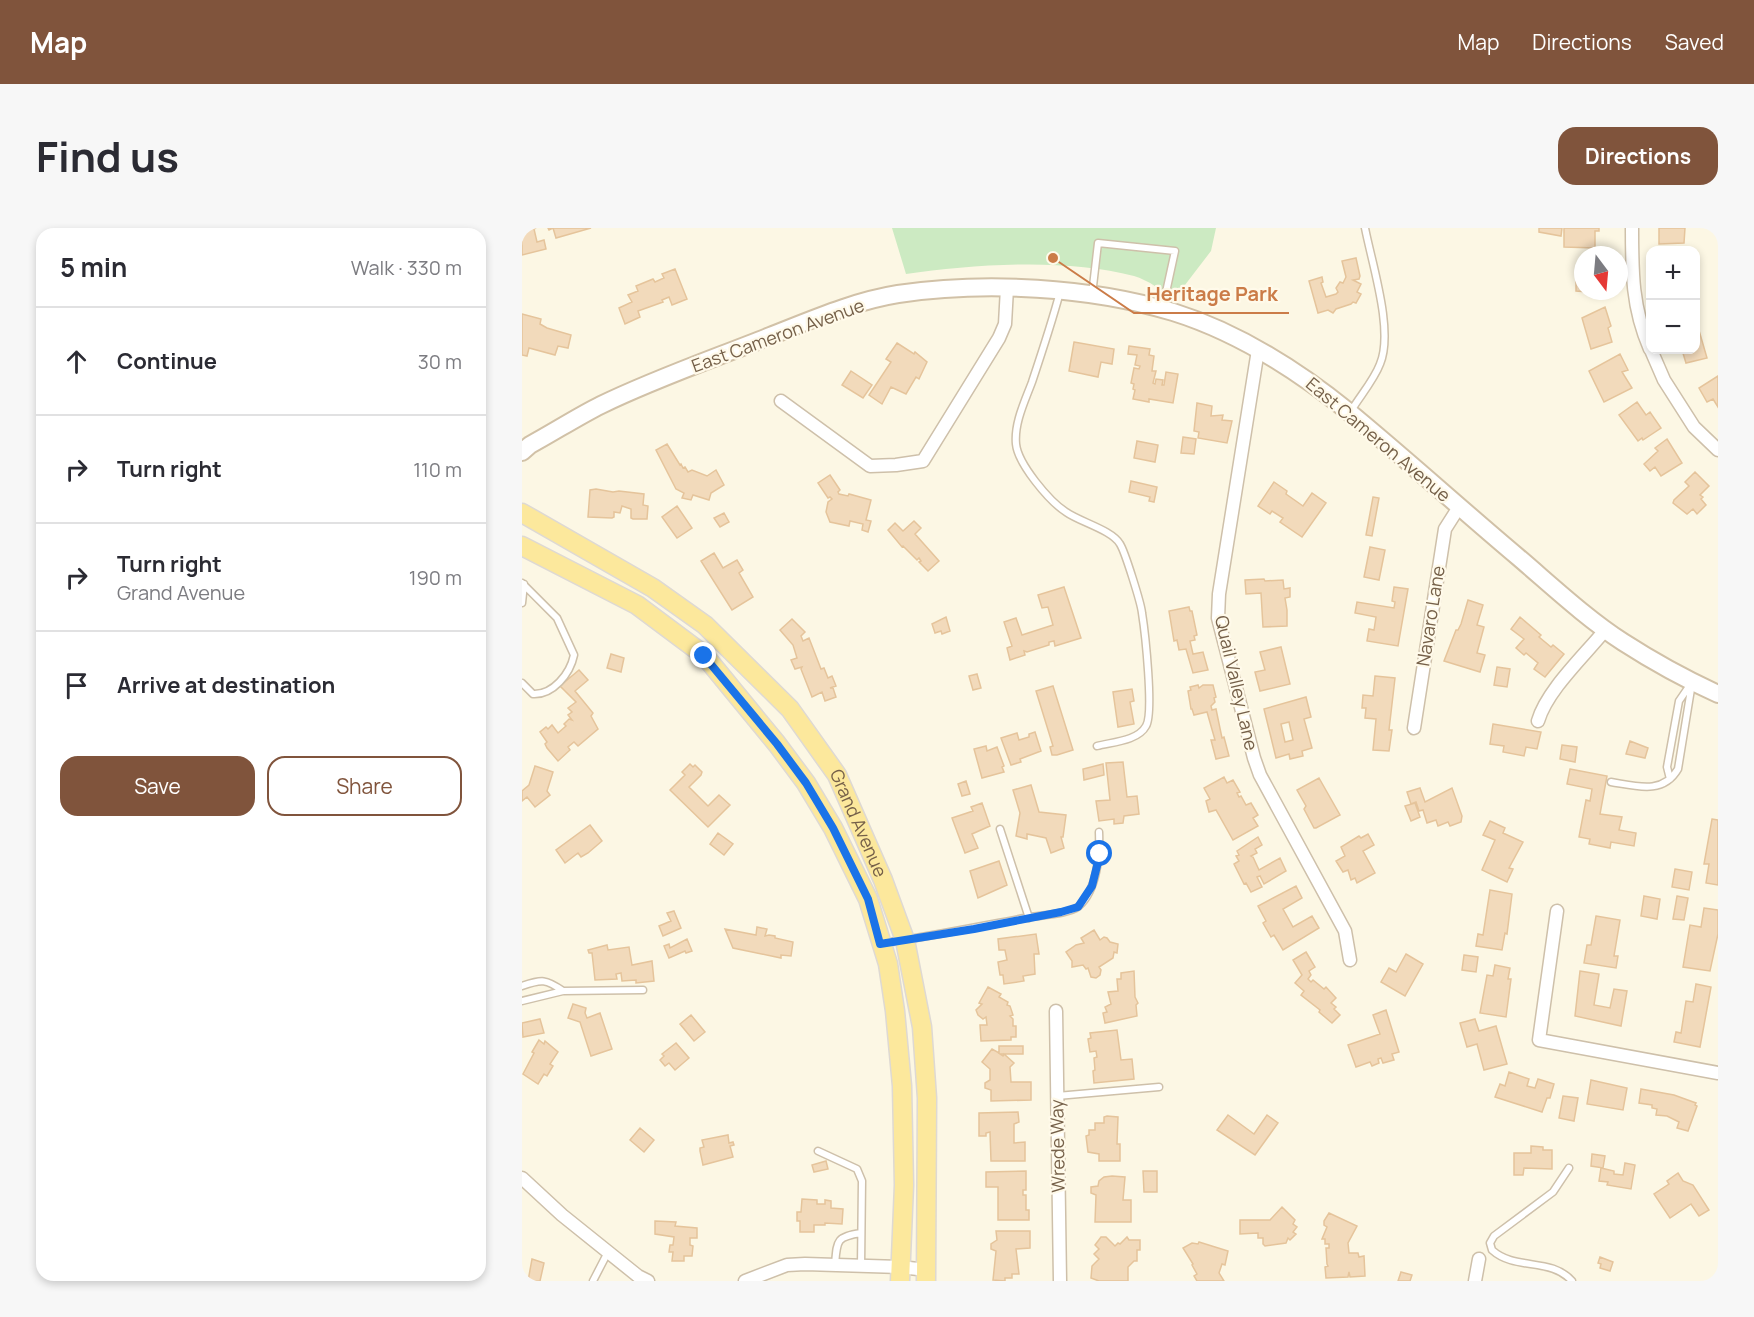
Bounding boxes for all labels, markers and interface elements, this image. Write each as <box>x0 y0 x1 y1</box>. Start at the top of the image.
text: Map <box>30 23 87 61</box>
text: Map <box>1458 28 1499 56</box>
text: Directions <box>1532 28 1632 56</box>
text: Saved <box>1665 28 1724 56</box>
text: Find us <box>36 127 179 185</box>
button: Directions <box>1558 127 1718 185</box>
north arrow <box>1574 246 1628 300</box>
map controls <box>1646 246 1700 354</box>
button: + <box>1646 246 1700 300</box>
text: 5 min <box>60 249 127 285</box>
text: Walk · 330 m <box>351 254 462 281</box>
callout: Heritage Park <box>1134 275 1289 313</box>
text: Heritage Park <box>1146 280 1279 307</box>
street label: East Cameron Avenue <box>688 293 867 377</box>
button: − <box>1646 300 1700 354</box>
icon: ahead <box>60 345 93 378</box>
text: Continue <box>117 346 217 376</box>
text: 30 m <box>418 348 462 375</box>
street label: East Cameron Avenue <box>1301 372 1456 507</box>
icon: right <box>60 453 93 486</box>
text: Turn right <box>117 454 222 484</box>
text: 110 m <box>413 456 462 483</box>
text: Turn right <box>117 549 222 579</box>
icon: right <box>60 561 93 594</box>
text: 190 m <box>409 564 462 591</box>
street label: Navaro Lane <box>1410 564 1450 668</box>
text: Grand Avenue <box>117 579 245 606</box>
street label: Quail Valley Lane <box>1210 613 1264 753</box>
route end <box>690 642 716 668</box>
icon: arrive <box>60 669 93 702</box>
text: Arrive at destination <box>117 670 335 700</box>
button: Save <box>60 756 255 816</box>
button: Share <box>267 756 462 816</box>
street label: Grand Avenue <box>825 765 893 881</box>
route start <box>1086 840 1112 866</box>
street label: Wrede Way <box>1044 1099 1070 1193</box>

